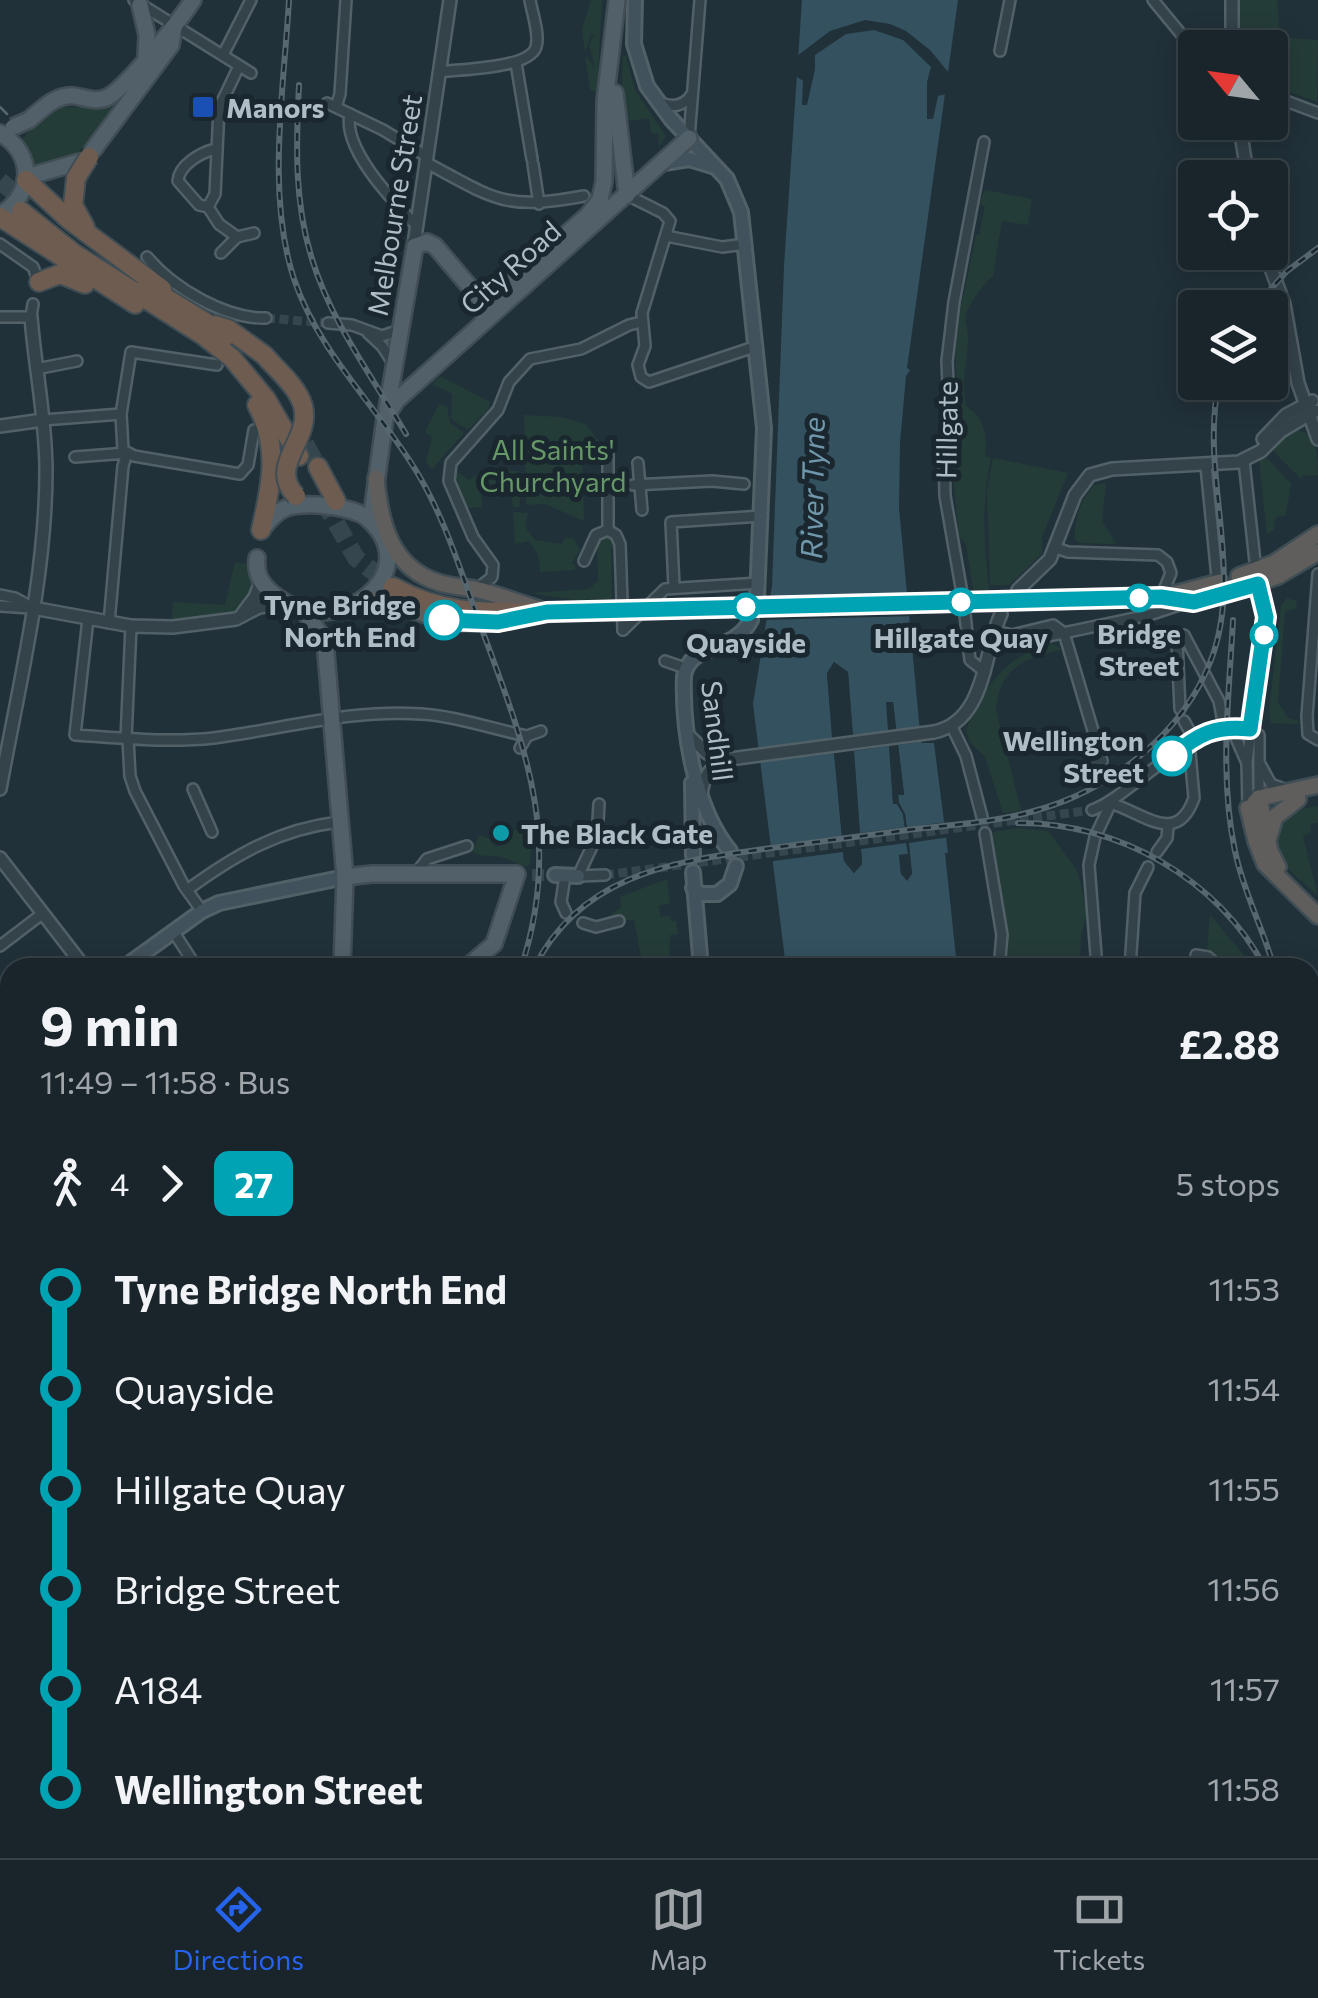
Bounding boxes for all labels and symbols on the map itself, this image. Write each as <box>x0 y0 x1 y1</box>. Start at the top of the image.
north arrow <box>1178 30 1288 140</box>
place label: Manors <box>226 90 325 124</box>
street label: Melbourne Street <box>360 92 428 318</box>
marker: Manors <box>190 94 216 120</box>
street label: City Road <box>453 213 567 321</box>
street label: Hillgate <box>928 381 964 479</box>
water label: River Tyne <box>791 416 831 559</box>
park label: All Saints' Churchyard <box>480 432 626 498</box>
marker: Bridge Street <box>1126 585 1152 611</box>
place label: Tyne Bridge North End <box>264 587 416 653</box>
marker: Hillgate Quay <box>948 589 974 615</box>
marker: Quayside <box>733 594 759 620</box>
marker: Tyne Bridge North End <box>425 601 463 639</box>
place label: Bridge Street <box>1097 616 1181 682</box>
place label: Hillgate Quay <box>874 620 1048 654</box>
unlabelled marker <box>1251 622 1277 648</box>
place label: Quayside <box>686 625 806 659</box>
street label: Sandhill <box>695 679 741 783</box>
place label: Wellington Street <box>1003 723 1144 789</box>
marker: Wellington Street <box>1153 737 1191 775</box>
place label: The Black Gate <box>521 816 713 850</box>
marker: The Black Gate <box>490 822 512 844</box>

